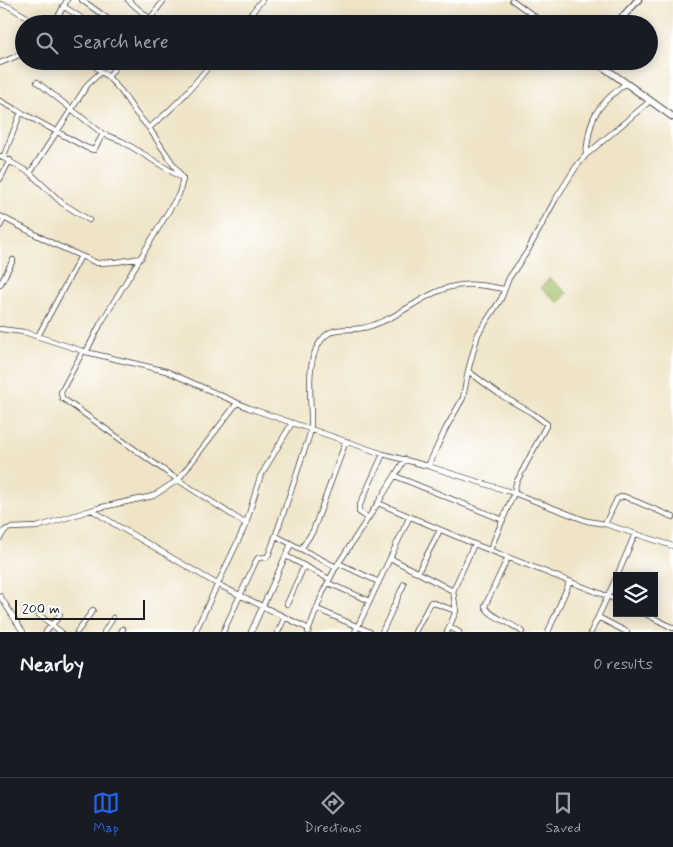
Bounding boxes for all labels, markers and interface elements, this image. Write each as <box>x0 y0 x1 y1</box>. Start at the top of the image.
search box <box>15 15 658 70</box>
icon: search <box>33 29 61 57</box>
text: Search here <box>73 30 169 55</box>
map controls <box>613 572 658 617</box>
button: layers <box>613 572 658 617</box>
scale bar <box>15 597 145 620</box>
text: 200 m <box>22 600 60 618</box>
text: Nearby <box>20 651 84 679</box>
text: 0 results <box>593 654 653 675</box>
tab: Map <box>92 789 120 837</box>
tab: Directions <box>304 789 362 837</box>
tab: Saved <box>546 789 581 837</box>

